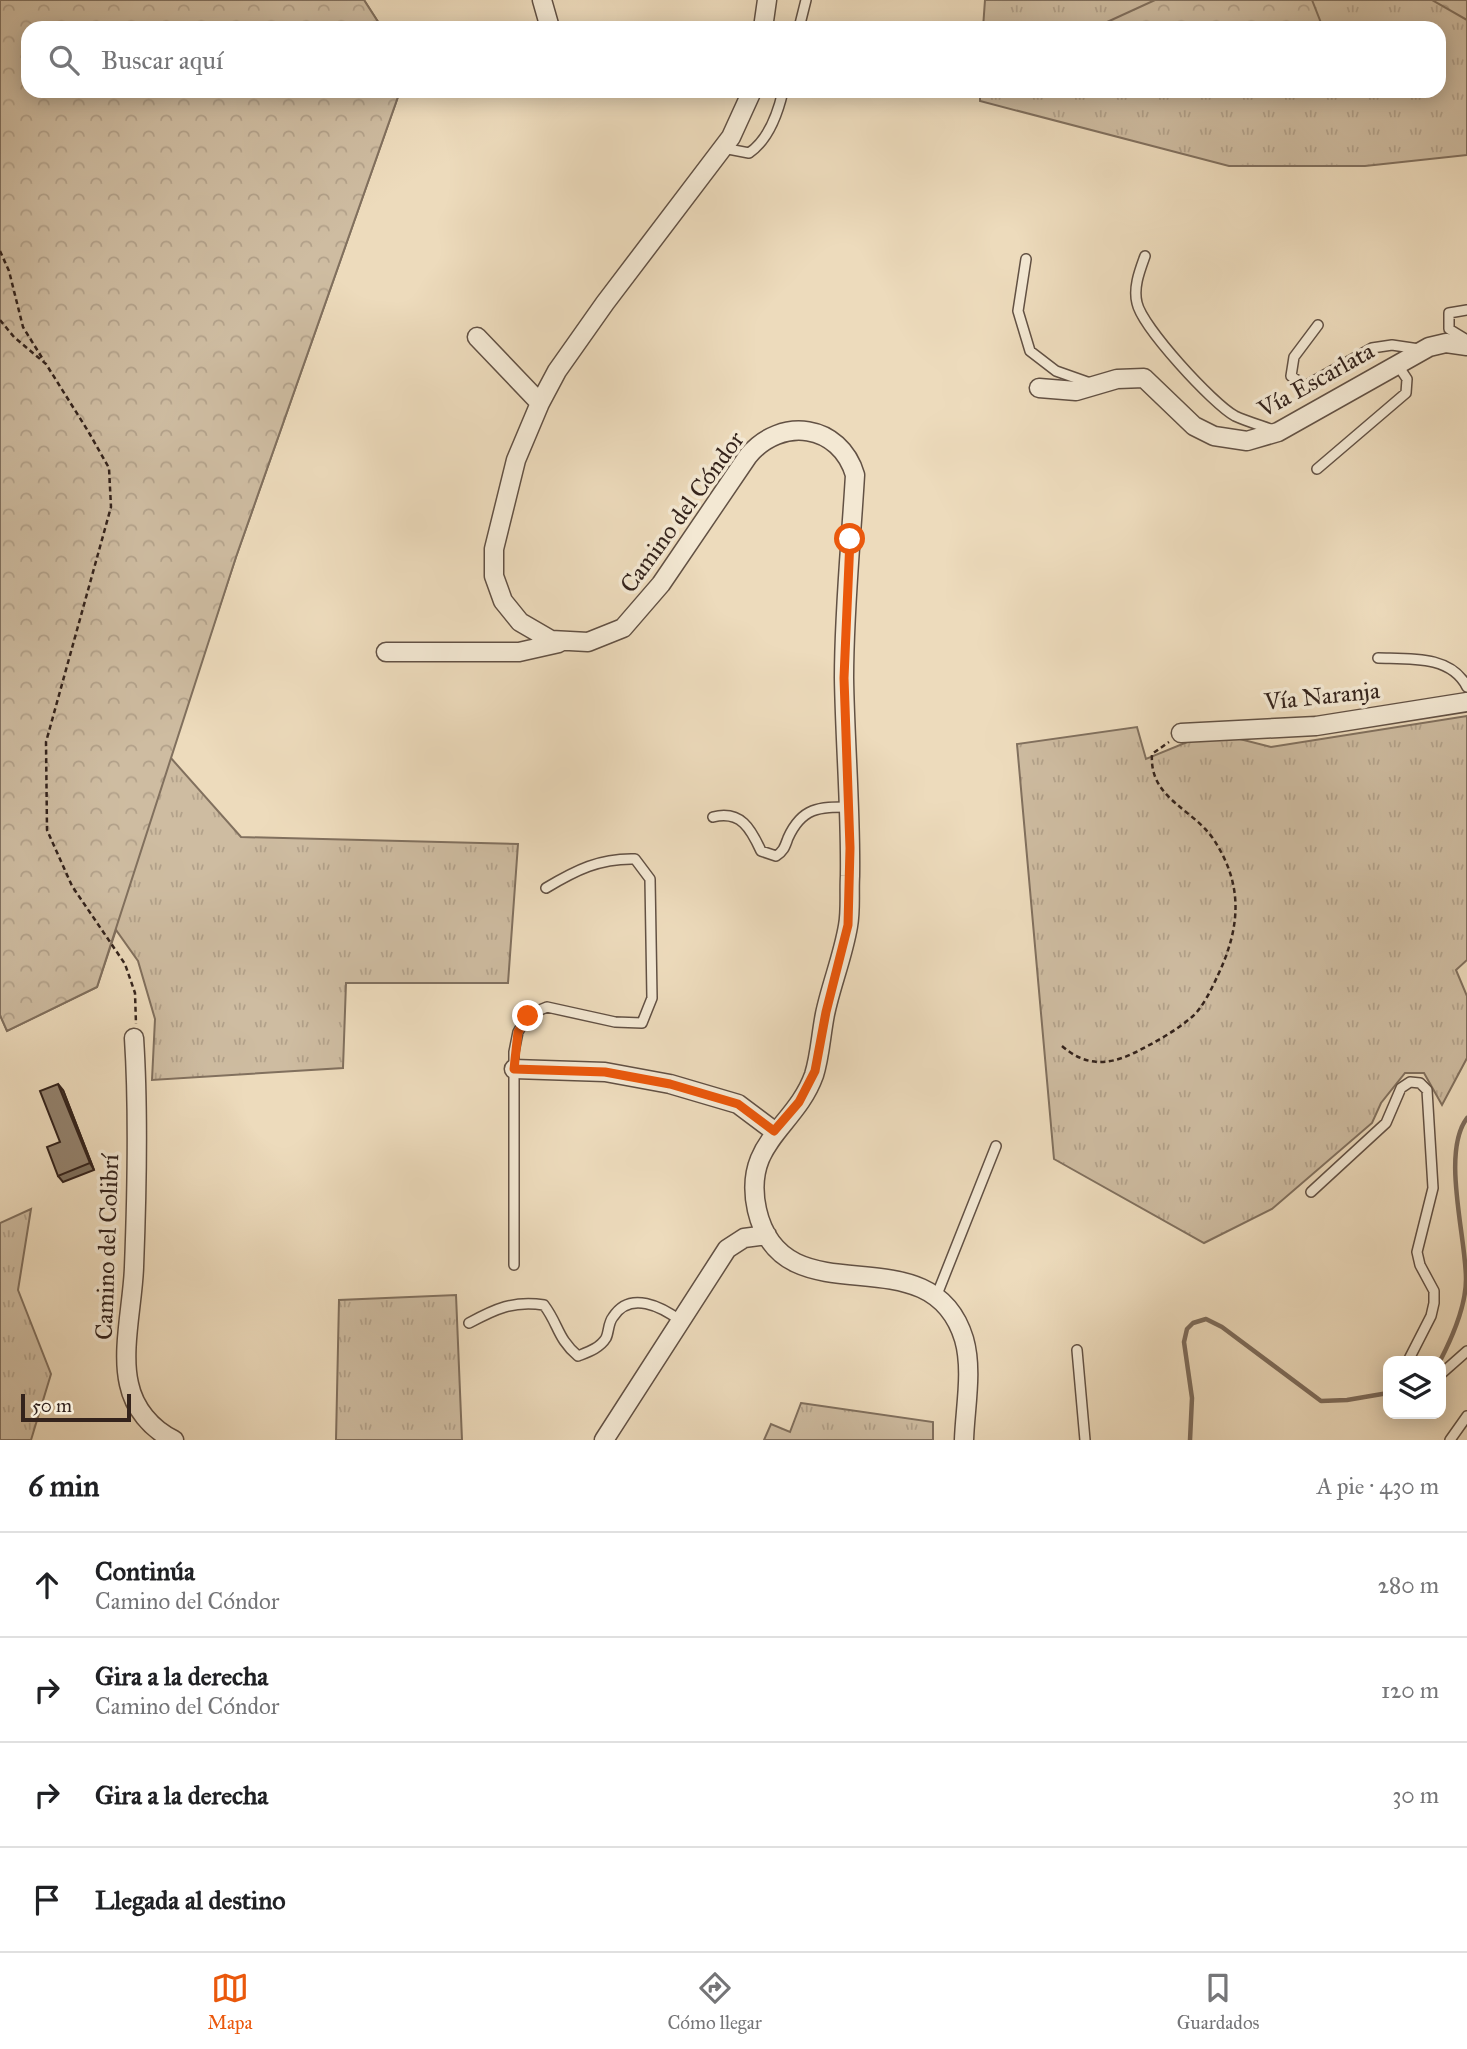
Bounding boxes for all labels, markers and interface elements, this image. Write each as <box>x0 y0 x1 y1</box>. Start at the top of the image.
search box <box>21 21 1446 98</box>
icon: search <box>45 41 83 79</box>
text: Buscar aquí <box>101 44 223 76</box>
street label: Vía Escarlata <box>1252 335 1380 425</box>
street label: Camino del Cóndor <box>613 425 751 599</box>
route start <box>834 523 865 554</box>
street label: Vía Naranja <box>1262 675 1382 717</box>
route end <box>512 1000 543 1031</box>
street label: Camino del Colibrí <box>89 1152 125 1341</box>
map controls <box>1383 1356 1446 1419</box>
button: layers <box>1383 1356 1446 1419</box>
scale bar <box>21 1391 131 1423</box>
text: 50 m <box>32 1394 72 1417</box>
text: 6 min <box>28 1468 100 1504</box>
text: A pie · 430 m <box>1317 1472 1439 1500</box>
text: Continúa <box>95 1555 195 1587</box>
icon: ahead <box>28 1566 66 1604</box>
text: 280 m <box>1378 1571 1439 1599</box>
text: Camino del Cóndor <box>95 1587 279 1615</box>
text: Gira a la derecha <box>95 1660 268 1692</box>
icon: right <box>28 1671 66 1709</box>
text: 120 m <box>1381 1676 1439 1704</box>
text: Camino del Cóndor <box>95 1692 279 1720</box>
icon: right <box>28 1776 66 1814</box>
text: Gira a la derecha <box>95 1779 268 1811</box>
text: 30 m <box>1392 1781 1439 1809</box>
icon: arrive <box>28 1881 66 1919</box>
text: Llegada al destino <box>95 1884 286 1916</box>
tab: Mapa <box>207 1969 253 2034</box>
tab: Cómo llegar <box>667 1969 762 2034</box>
tab: Guardados <box>1177 1969 1260 2034</box>

